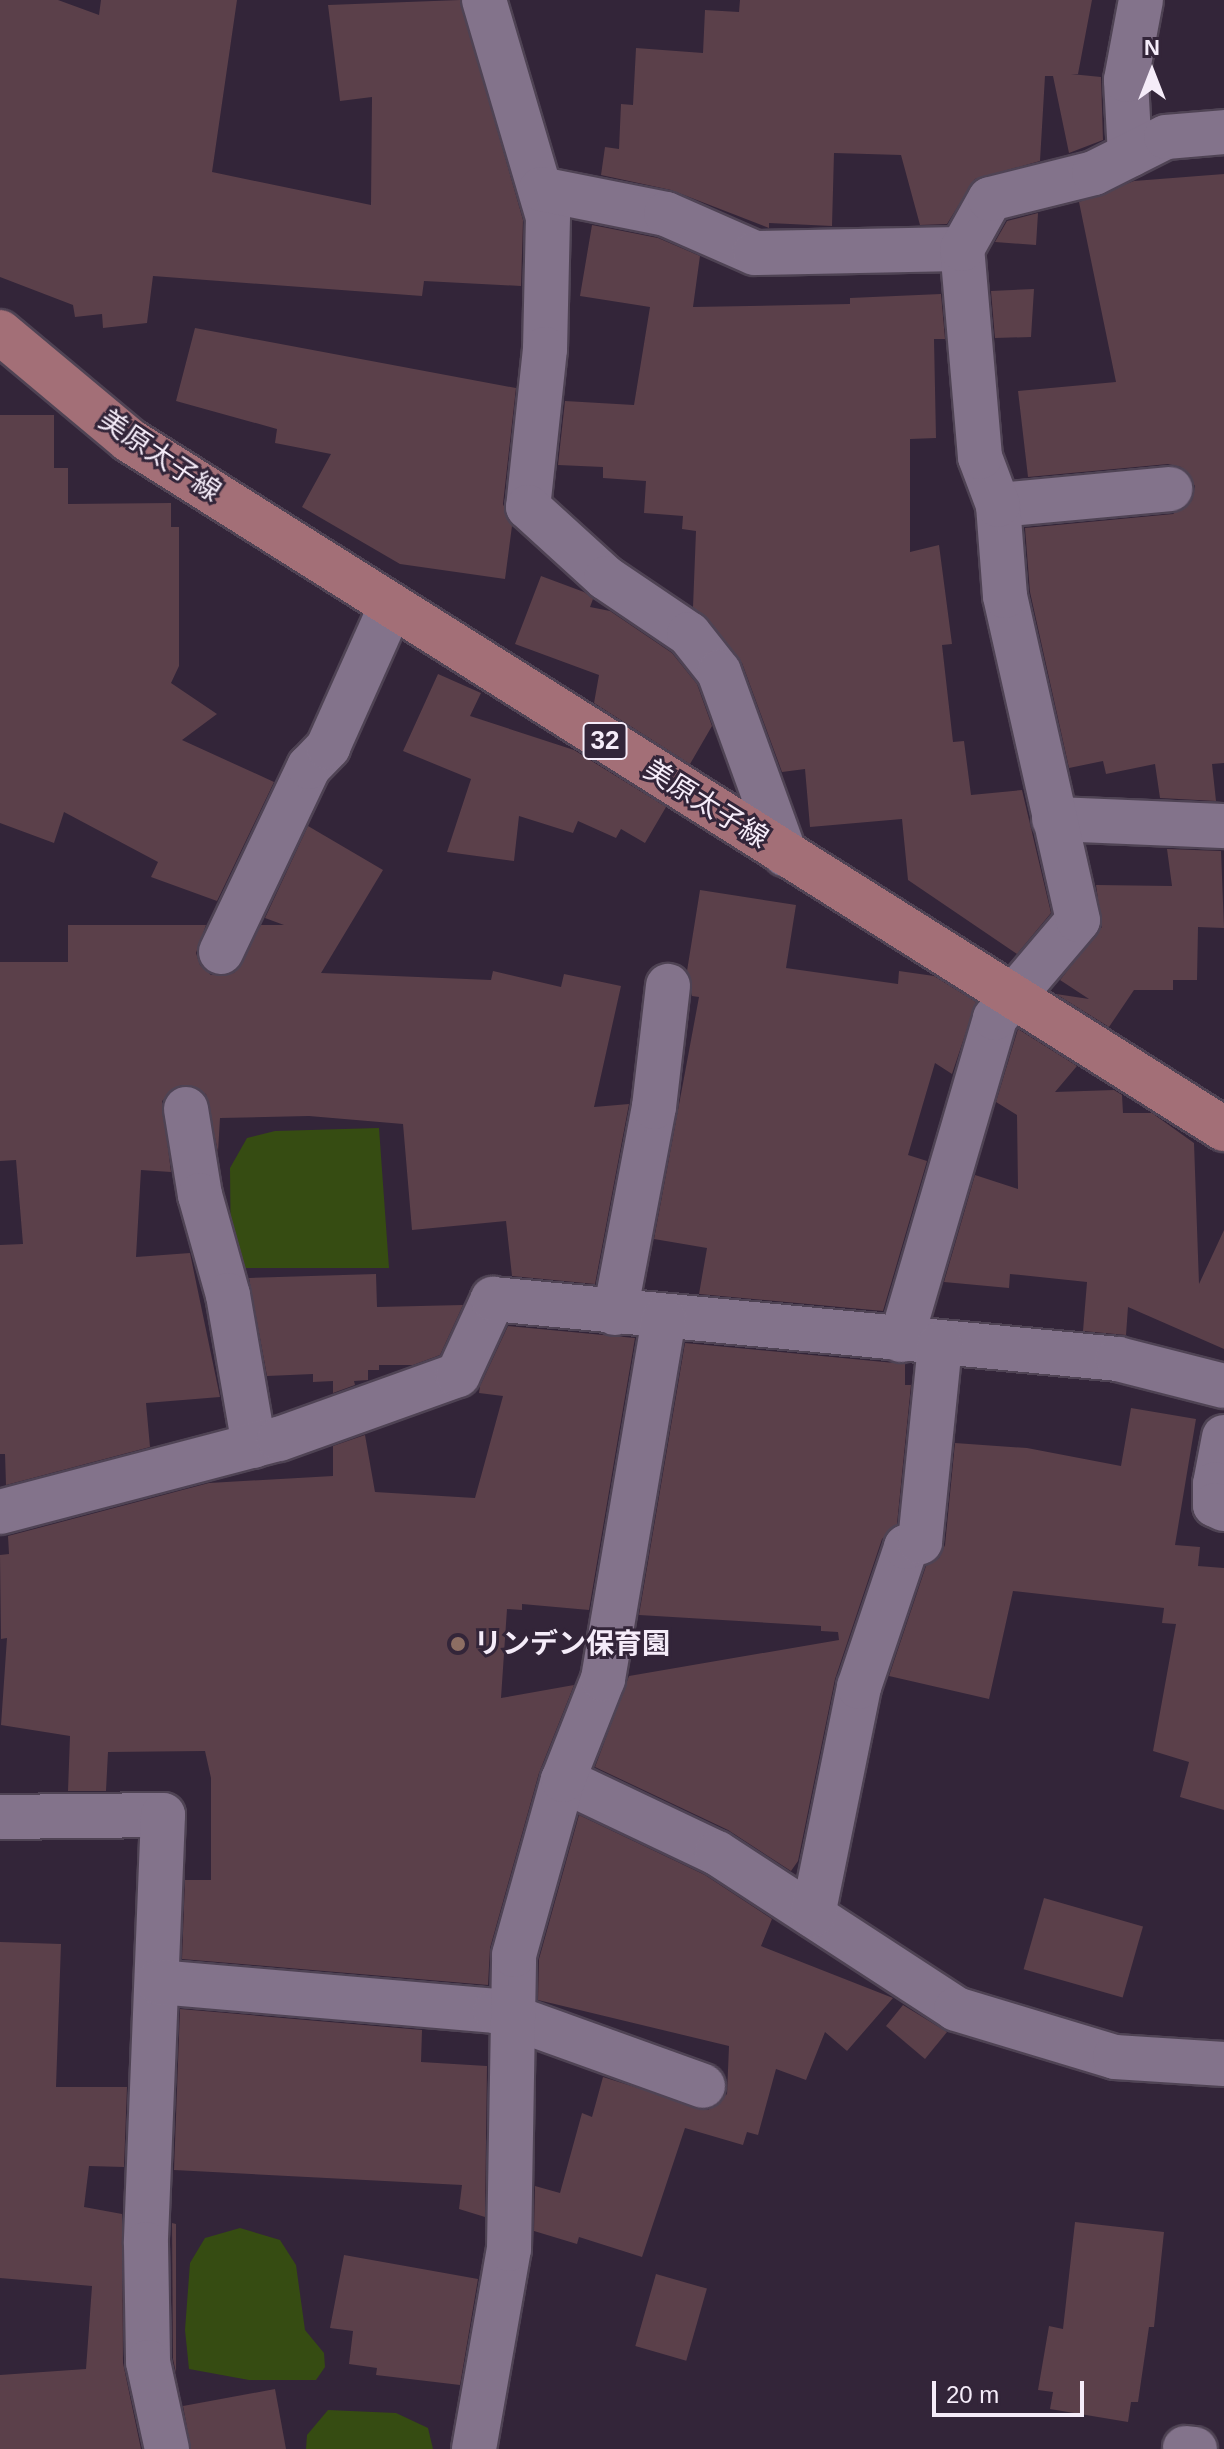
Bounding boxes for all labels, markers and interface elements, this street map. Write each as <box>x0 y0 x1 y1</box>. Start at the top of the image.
north arrow <box>1112 32 1192 112</box>
text: N <box>1144 35 1160 60</box>
street label: 美原太子線 <box>93 403 227 509</box>
road number: 32 <box>581 719 629 763</box>
street label: 美原太子線 <box>638 753 774 855</box>
place label: リンデン保育園 <box>474 1627 670 1661</box>
marker: リンデン保育園 <box>449 1635 467 1653</box>
scale bar <box>936 2365 1088 2415</box>
text: 20 m <box>946 2381 999 2408</box>

